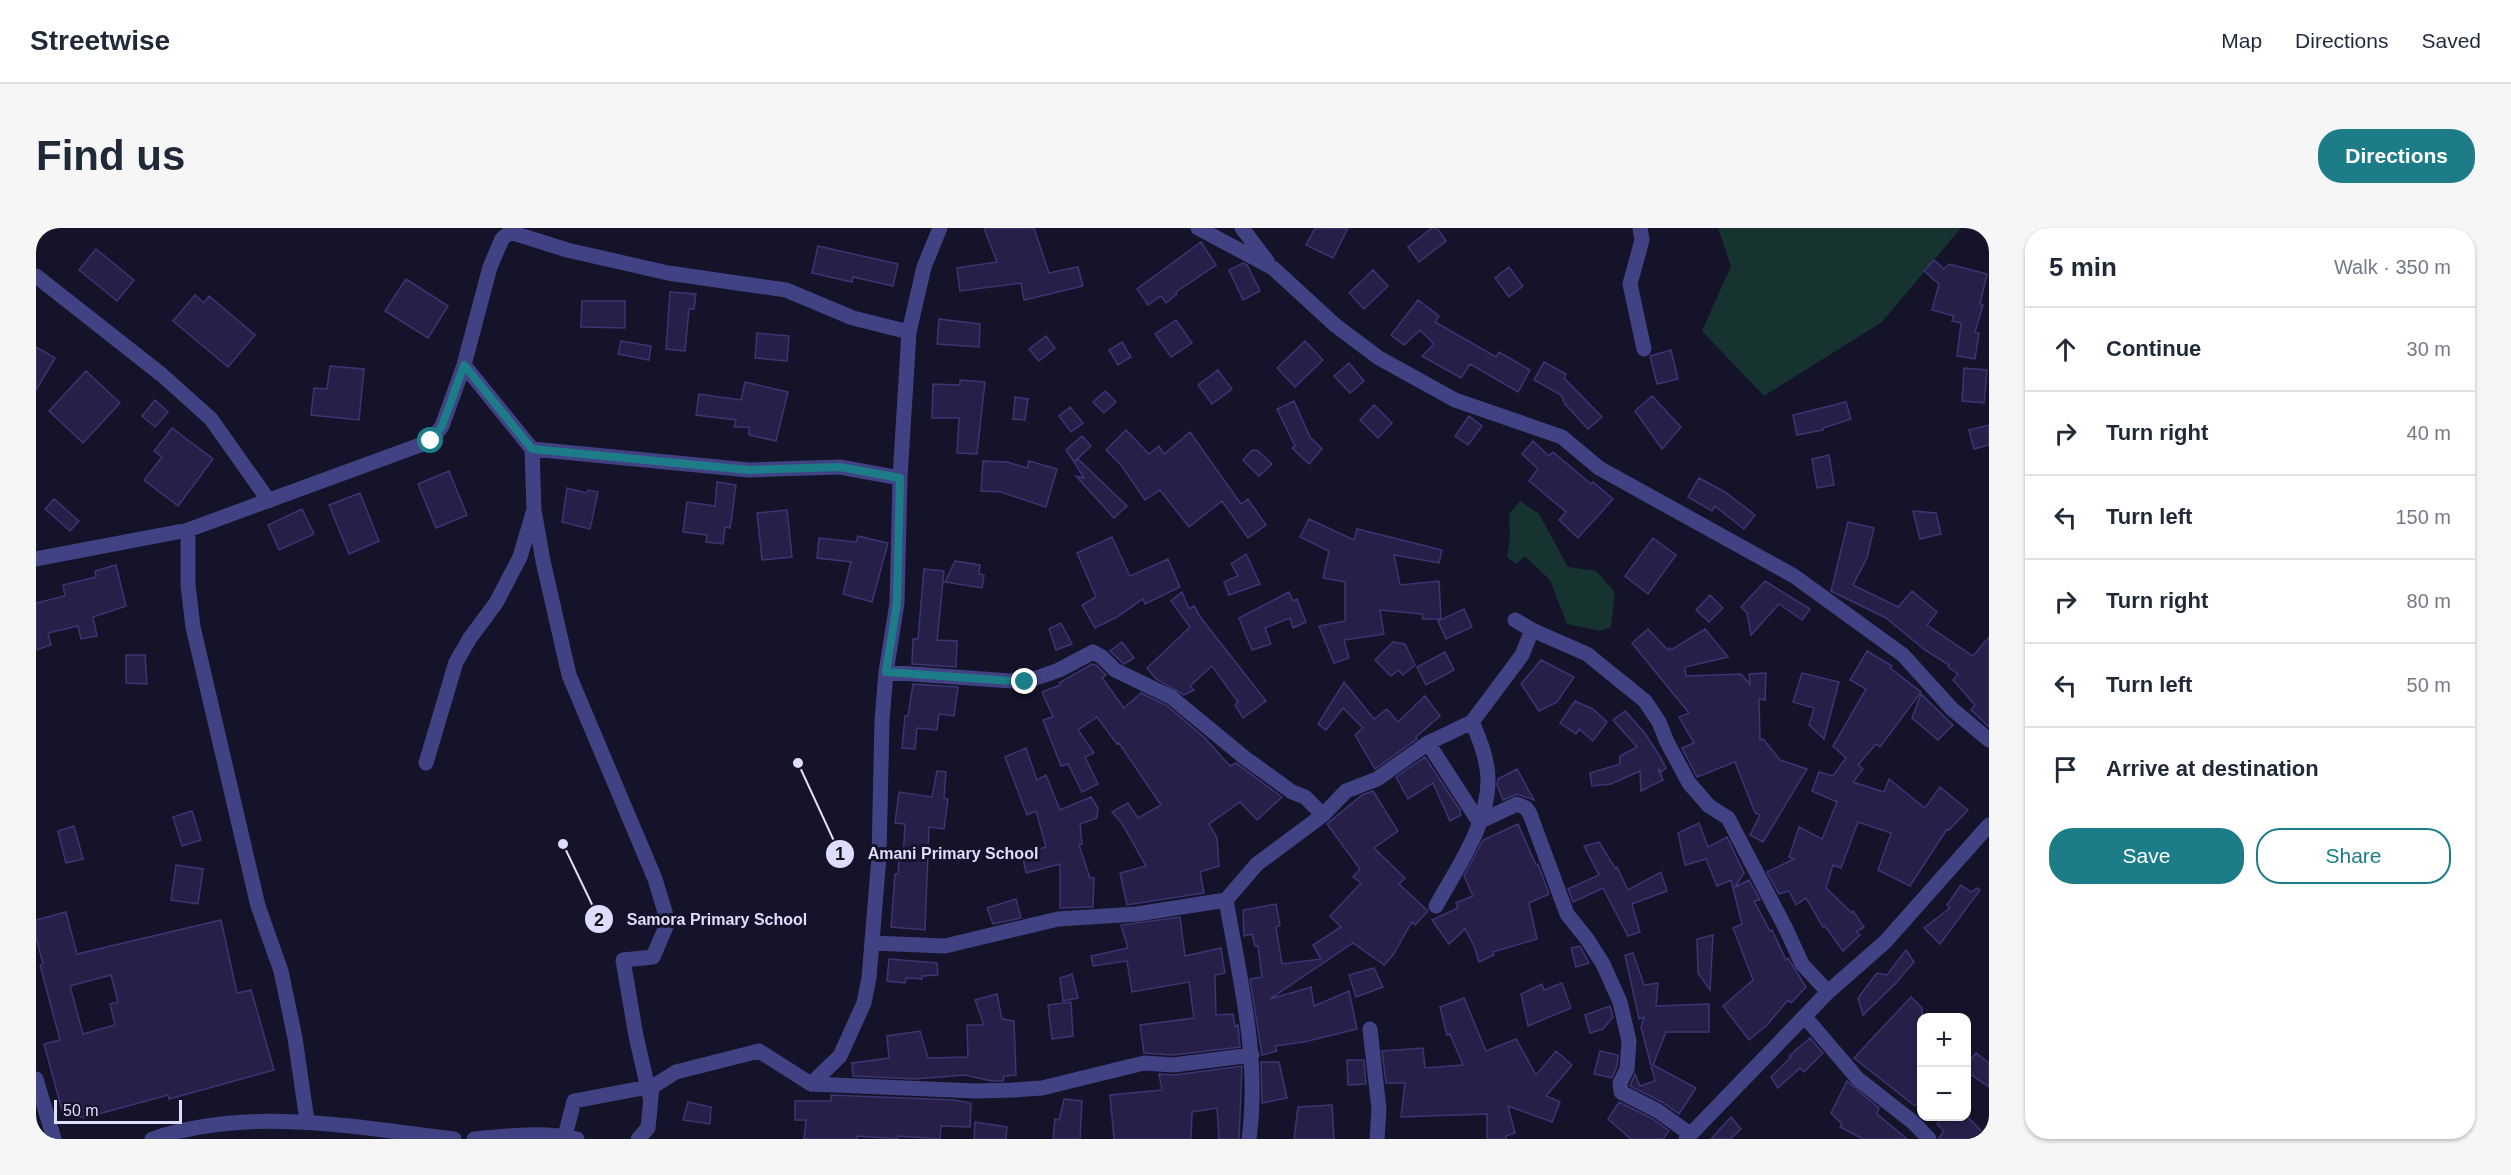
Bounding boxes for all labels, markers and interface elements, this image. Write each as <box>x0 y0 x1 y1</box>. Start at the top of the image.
text: Streetwise <box>30 25 170 56</box>
text: Map <box>2221 29 2262 52</box>
text: Directions <box>2295 29 2388 52</box>
text: Saved <box>2421 29 2481 52</box>
button: Directions <box>2318 129 2475 183</box>
text: Find us <box>36 132 185 179</box>
text: 5 min <box>2049 252 2117 282</box>
text: Walk · 350 m <box>2334 256 2451 278</box>
icon: ahead <box>2049 333 2082 366</box>
text: Continue <box>2106 336 2201 361</box>
text: 30 m <box>2407 338 2451 360</box>
icon: right <box>2049 417 2082 450</box>
text: Turn right <box>2106 420 2208 445</box>
text: 40 m <box>2407 422 2451 444</box>
route start <box>417 427 443 453</box>
icon: left <box>2049 501 2082 534</box>
text: Turn left <box>2106 504 2192 529</box>
text: 150 m <box>2395 506 2451 528</box>
icon: right <box>2049 585 2082 618</box>
text: Turn right <box>2106 588 2208 613</box>
text: 80 m <box>2407 590 2451 612</box>
route end <box>1011 668 1037 694</box>
icon: left <box>2049 669 2082 702</box>
text: Turn left <box>2106 672 2192 697</box>
text: 50 m <box>2407 674 2451 696</box>
icon: arrive <box>2049 753 2082 786</box>
text: Arrive at destination <box>2106 756 2319 781</box>
button: Save <box>2049 828 2244 884</box>
button: Share <box>2256 828 2451 884</box>
callout: Amani Primary School <box>825 837 1050 871</box>
text: 1 <box>835 844 845 864</box>
text: Amani Primary School <box>868 845 1038 862</box>
callout: Samora Primary School <box>584 902 819 936</box>
text: 2 <box>594 910 604 930</box>
text: Samora Primary School <box>627 911 807 928</box>
map controls <box>1917 1013 1971 1121</box>
button: + <box>1917 1013 1971 1067</box>
button: − <box>1917 1067 1971 1121</box>
scale bar <box>54 1097 182 1124</box>
text: 50 m <box>63 1102 99 1119</box>

